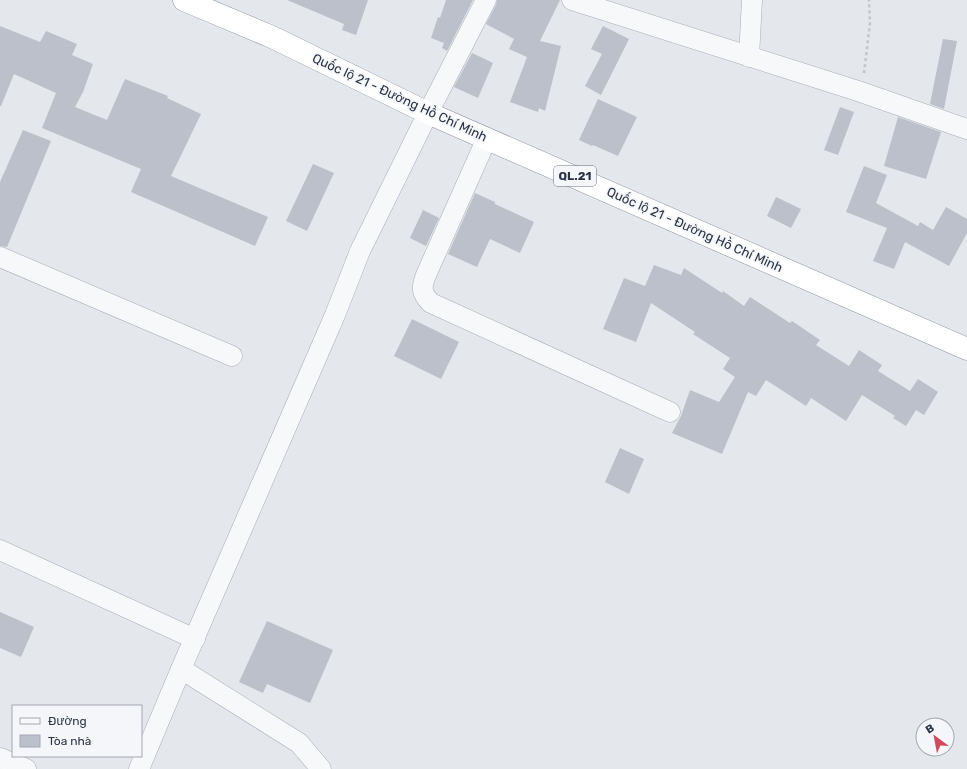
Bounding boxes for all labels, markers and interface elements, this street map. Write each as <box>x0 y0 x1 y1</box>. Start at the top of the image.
street label: Quốc lộ 21 - Đường Hồ Chí Minh <box>310 50 490 146</box>
road number: QL.21 <box>554 166 596 186</box>
street label: Quốc lộ 21 - Đường Hồ Chí Minh <box>604 183 785 276</box>
legend <box>12 705 142 757</box>
text: Đường <box>48 714 87 728</box>
north arrow <box>915 717 955 757</box>
text: B <box>923 721 937 737</box>
text: Tòa nhà <box>48 734 91 748</box>

